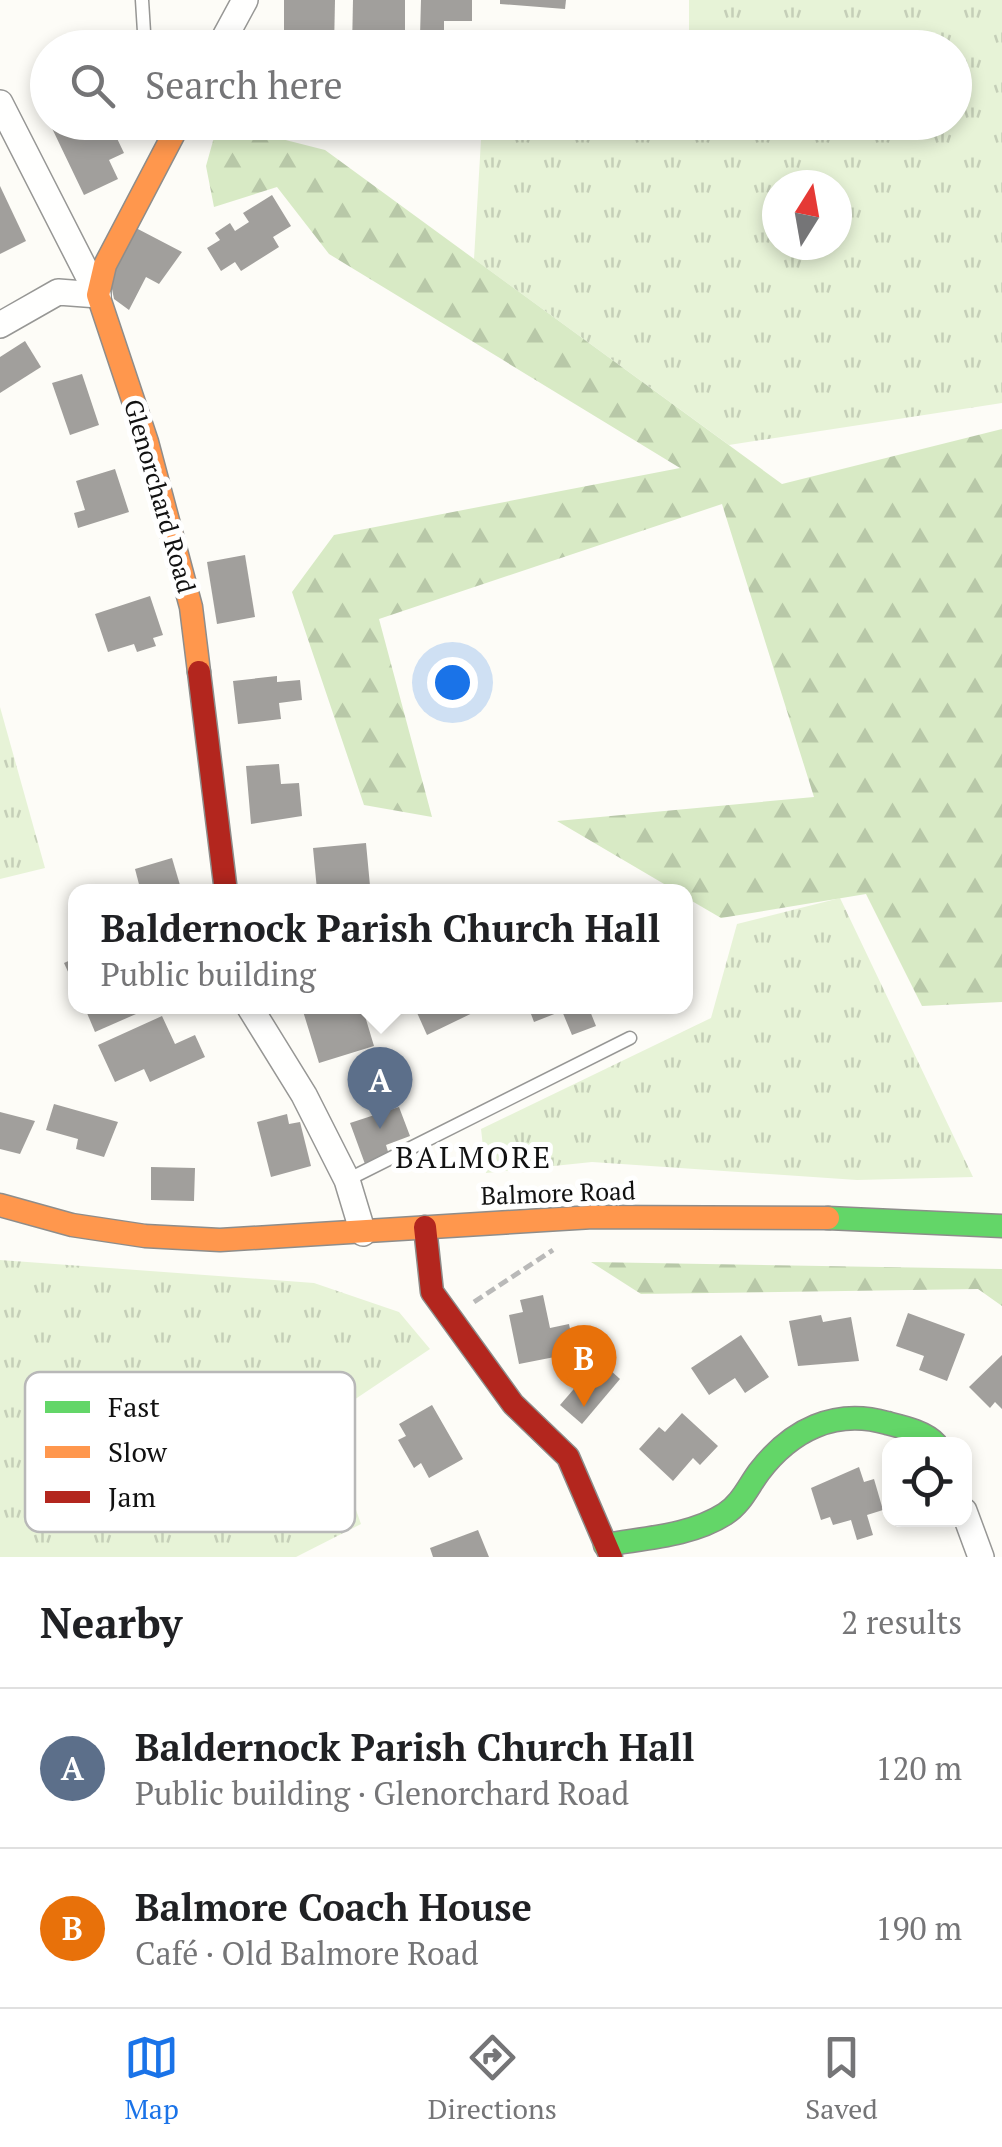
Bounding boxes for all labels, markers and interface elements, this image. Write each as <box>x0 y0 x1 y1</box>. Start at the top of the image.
search box <box>30 30 972 140</box>
icon: search <box>65 58 120 113</box>
text: Search here <box>145 60 343 110</box>
north arrow <box>762 170 852 260</box>
street label: Glenorchard Road <box>117 395 204 597</box>
your location <box>427 657 478 708</box>
popup <box>68 884 693 1014</box>
text: Baldernock Parish Church Hall <box>101 903 660 953</box>
text: Public building <box>101 953 316 995</box>
pin: A <box>348 1046 412 1129</box>
district label: BALMORE <box>395 1137 553 1177</box>
street label: Balmore Road <box>480 1173 636 1212</box>
pin: B <box>552 1324 616 1407</box>
legend <box>25 1372 355 1532</box>
text: Fast <box>108 1388 160 1425</box>
text: Slow <box>108 1433 168 1470</box>
map controls <box>882 1437 972 1527</box>
button: locate <box>882 1437 972 1527</box>
text: Jam <box>108 1478 156 1515</box>
text: Nearby <box>40 1594 182 1650</box>
text: 2 results <box>841 1601 962 1643</box>
text: Baldernock Parish Church Hall <box>135 1722 695 1772</box>
text: A <box>61 1747 84 1789</box>
text: 120 m <box>875 1747 962 1789</box>
text: Public building · Glenorchard Road <box>135 1772 629 1814</box>
text: Balmore Coach House <box>135 1882 532 1932</box>
text: B <box>62 1907 83 1949</box>
text: 190 m <box>875 1907 962 1949</box>
text: Café · Old Balmore Road <box>135 1932 479 1974</box>
tab: Map <box>124 2030 179 2127</box>
tab: Directions <box>428 2030 557 2127</box>
tab: Saved <box>805 2030 878 2127</box>

